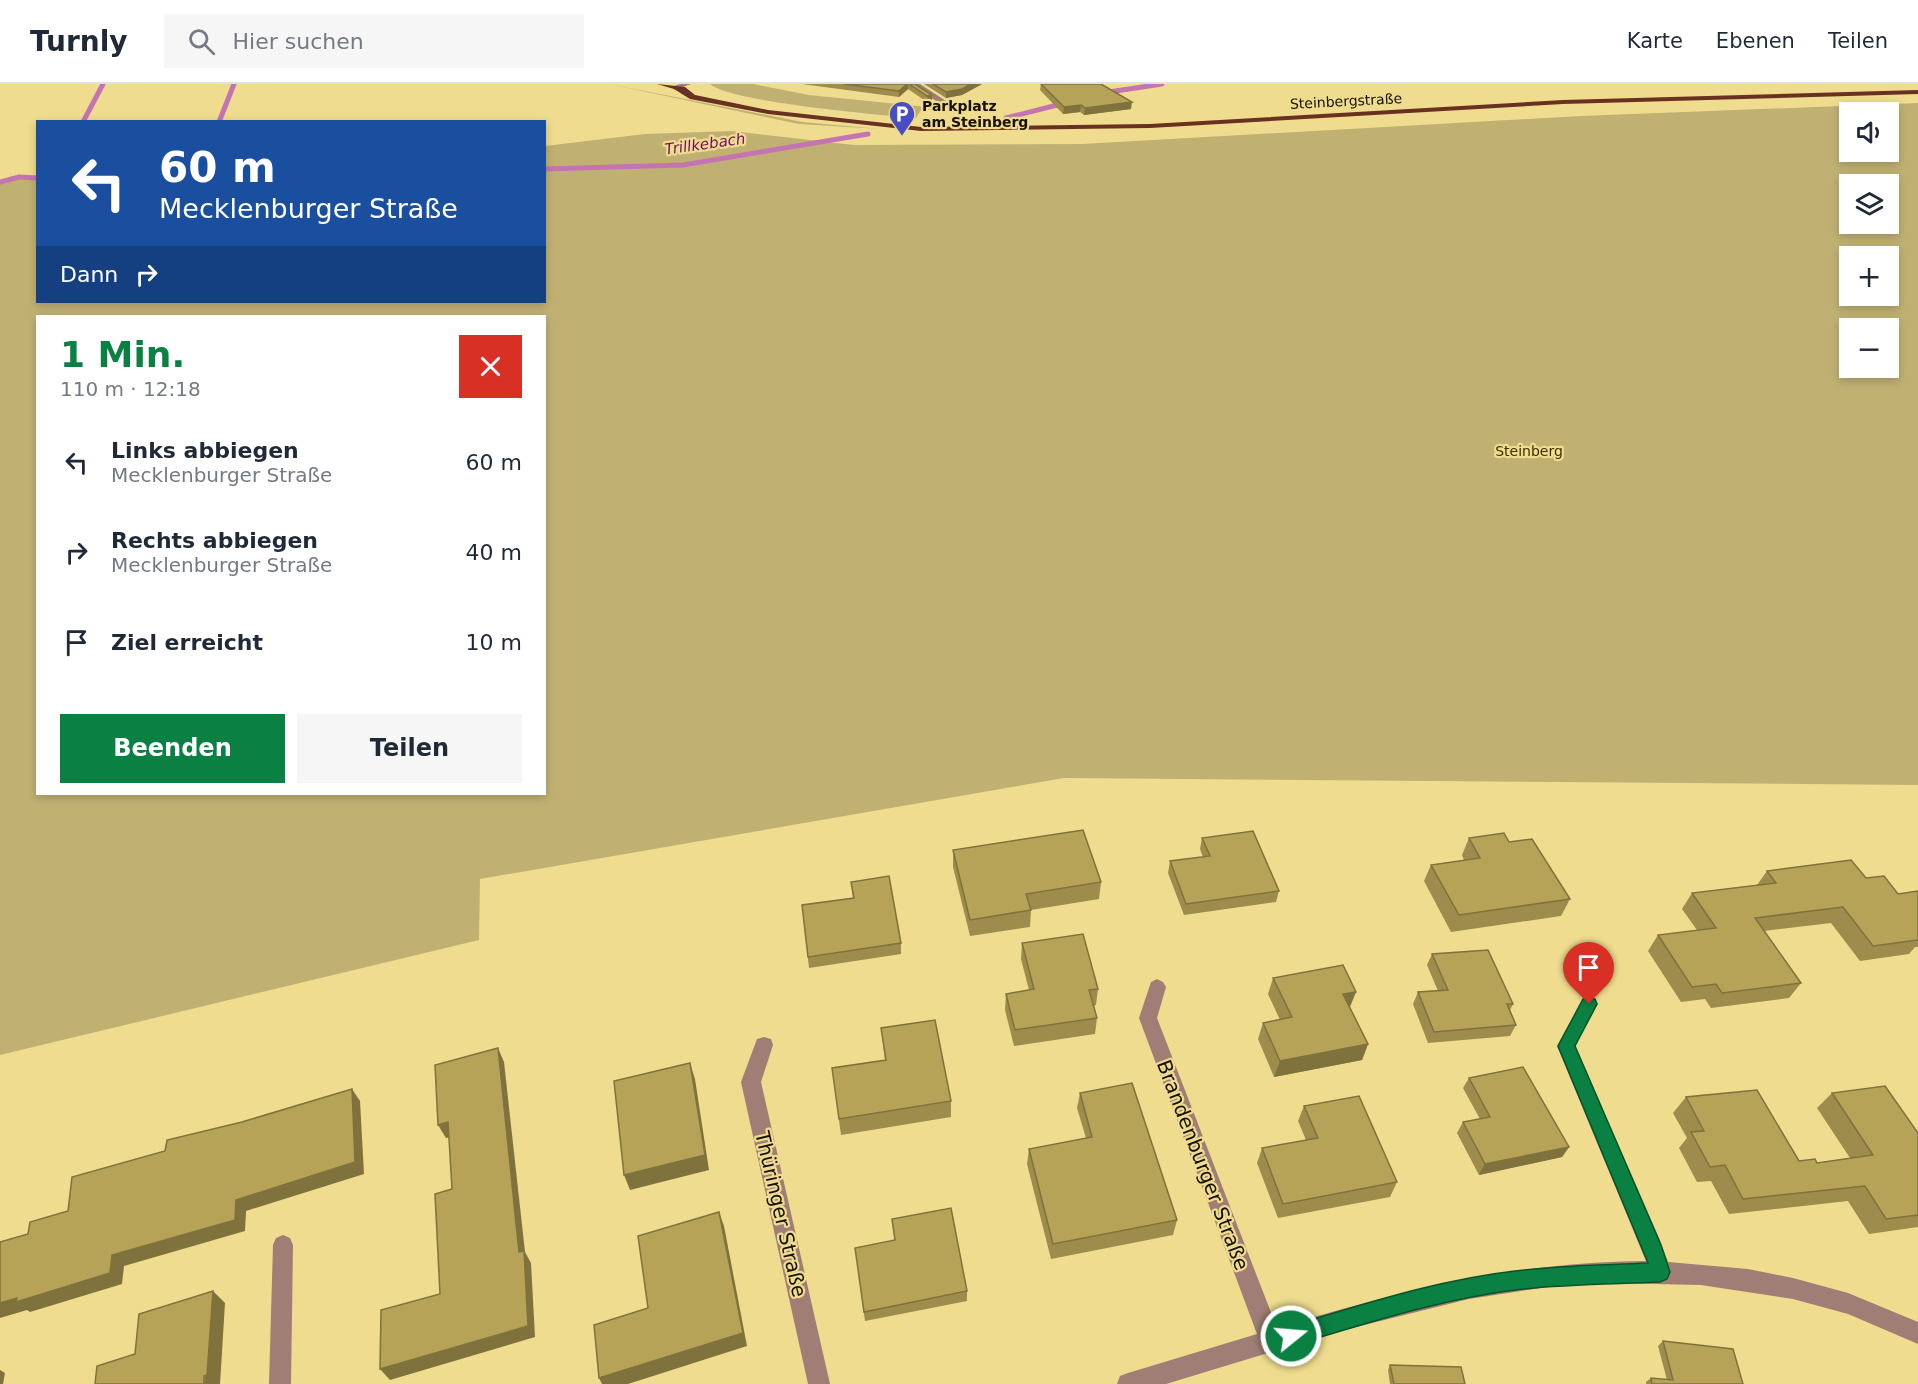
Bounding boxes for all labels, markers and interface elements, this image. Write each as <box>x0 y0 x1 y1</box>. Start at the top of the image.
search box <box>164 14 584 68</box>
text: Turnly <box>30 25 128 58</box>
icon: search <box>185 25 218 58</box>
text: Hier suchen <box>233 29 364 54</box>
text: Karte <box>1627 29 1683 53</box>
text: Ebenen <box>1716 29 1795 53</box>
text: Teilen <box>1828 29 1888 53</box>
street label: Steinbergstraße <box>1290 90 1402 112</box>
place label: Parkplatz am Steinberg <box>922 98 1028 130</box>
parking icon: Parkplatz am Steinberg <box>887 99 917 137</box>
map controls <box>1839 102 1899 378</box>
button: sound <box>1839 102 1899 162</box>
water label: Trillkebach <box>664 129 746 159</box>
text: 60 m <box>159 143 276 192</box>
icon: left <box>60 144 138 222</box>
button: layers <box>1839 174 1899 234</box>
text: Mecklenburger Straße <box>159 193 458 224</box>
button: + <box>1839 246 1899 306</box>
icon: right <box>130 258 163 291</box>
text: Dann <box>60 262 118 287</box>
button: − <box>1839 318 1899 378</box>
text: 1 Min. <box>60 334 185 375</box>
button: close <box>459 335 522 398</box>
text: 110 m · 12:18 <box>60 377 201 401</box>
text: Links abbiegen <box>111 438 299 463</box>
park label: Steinberg <box>1495 443 1563 459</box>
icon: left <box>60 446 93 479</box>
text: 60 m <box>466 450 522 475</box>
text: Mecklenburger Straße <box>111 463 332 487</box>
text: Rechts abbiegen <box>111 528 318 553</box>
icon: right <box>60 536 93 569</box>
text: 40 m <box>466 540 522 565</box>
text: Mecklenburger Straße <box>111 553 332 577</box>
icon: arrive <box>60 626 93 659</box>
text: Ziel erreicht <box>111 630 263 655</box>
text: 10 m <box>466 630 522 655</box>
button: Beenden <box>60 714 285 783</box>
button: Teilen <box>297 714 522 783</box>
pin <box>1563 942 1614 1004</box>
icon: arrive <box>1572 951 1605 984</box>
street label: Brandenburger Straße <box>1152 1056 1254 1274</box>
street label: Thüringer Straße <box>750 1128 812 1299</box>
position arrow <box>1259 1304 1323 1368</box>

